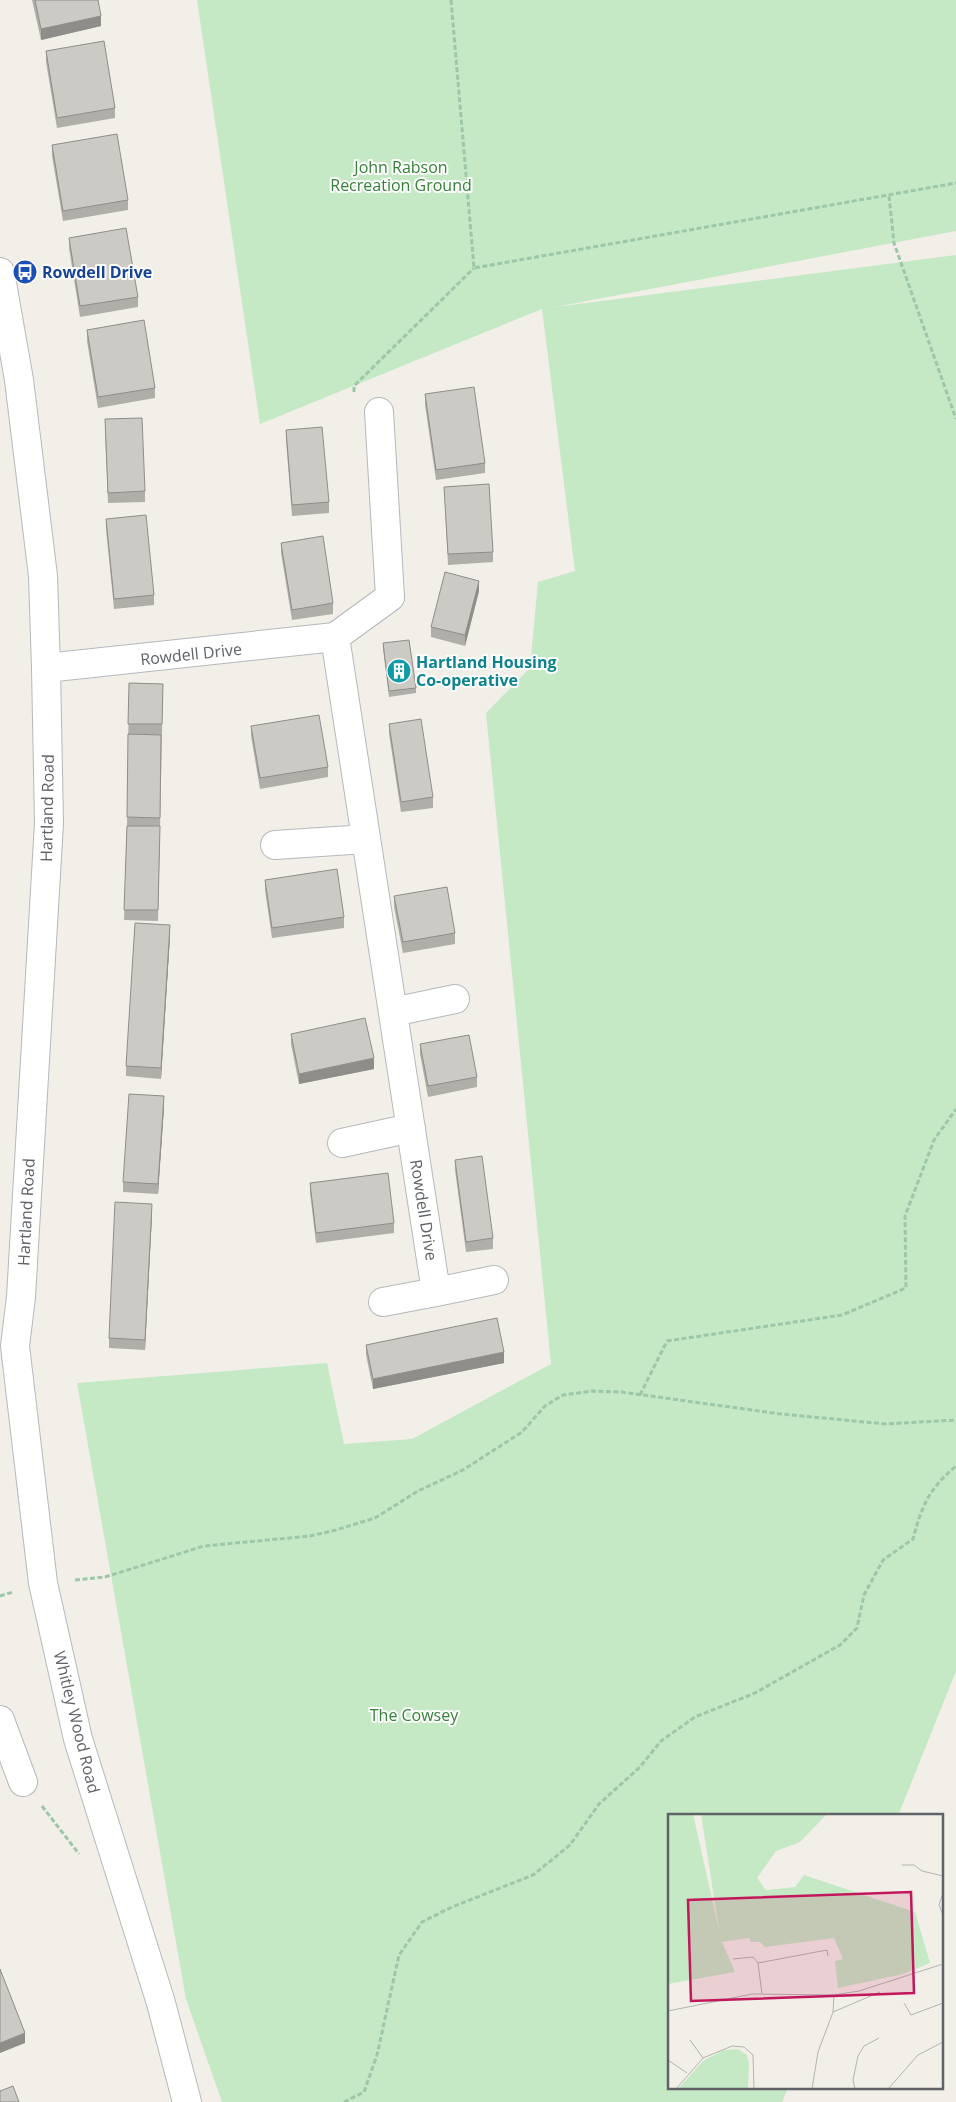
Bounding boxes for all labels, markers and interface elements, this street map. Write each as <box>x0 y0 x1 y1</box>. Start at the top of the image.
park label: John Rabson Recreation Ground <box>330 156 472 196</box>
bus stop icon: Rowdell Drive <box>12 259 38 285</box>
place label: Rowdell Drive <box>42 261 152 283</box>
street label: Rowdell Drive <box>139 638 243 670</box>
place label: Hartland Housing Co-operative <box>416 651 557 691</box>
building icon: Hartland Housing Co-operative <box>386 658 412 684</box>
street label: Hartland Road <box>35 754 59 862</box>
street label: Hartland Road <box>12 1158 40 1266</box>
street label: Rowdell Drive <box>405 1158 443 1262</box>
street label: Whitley Wood Road <box>49 1649 105 1795</box>
park label: The Cowsey <box>370 1704 459 1726</box>
inset map <box>668 1814 944 2090</box>

